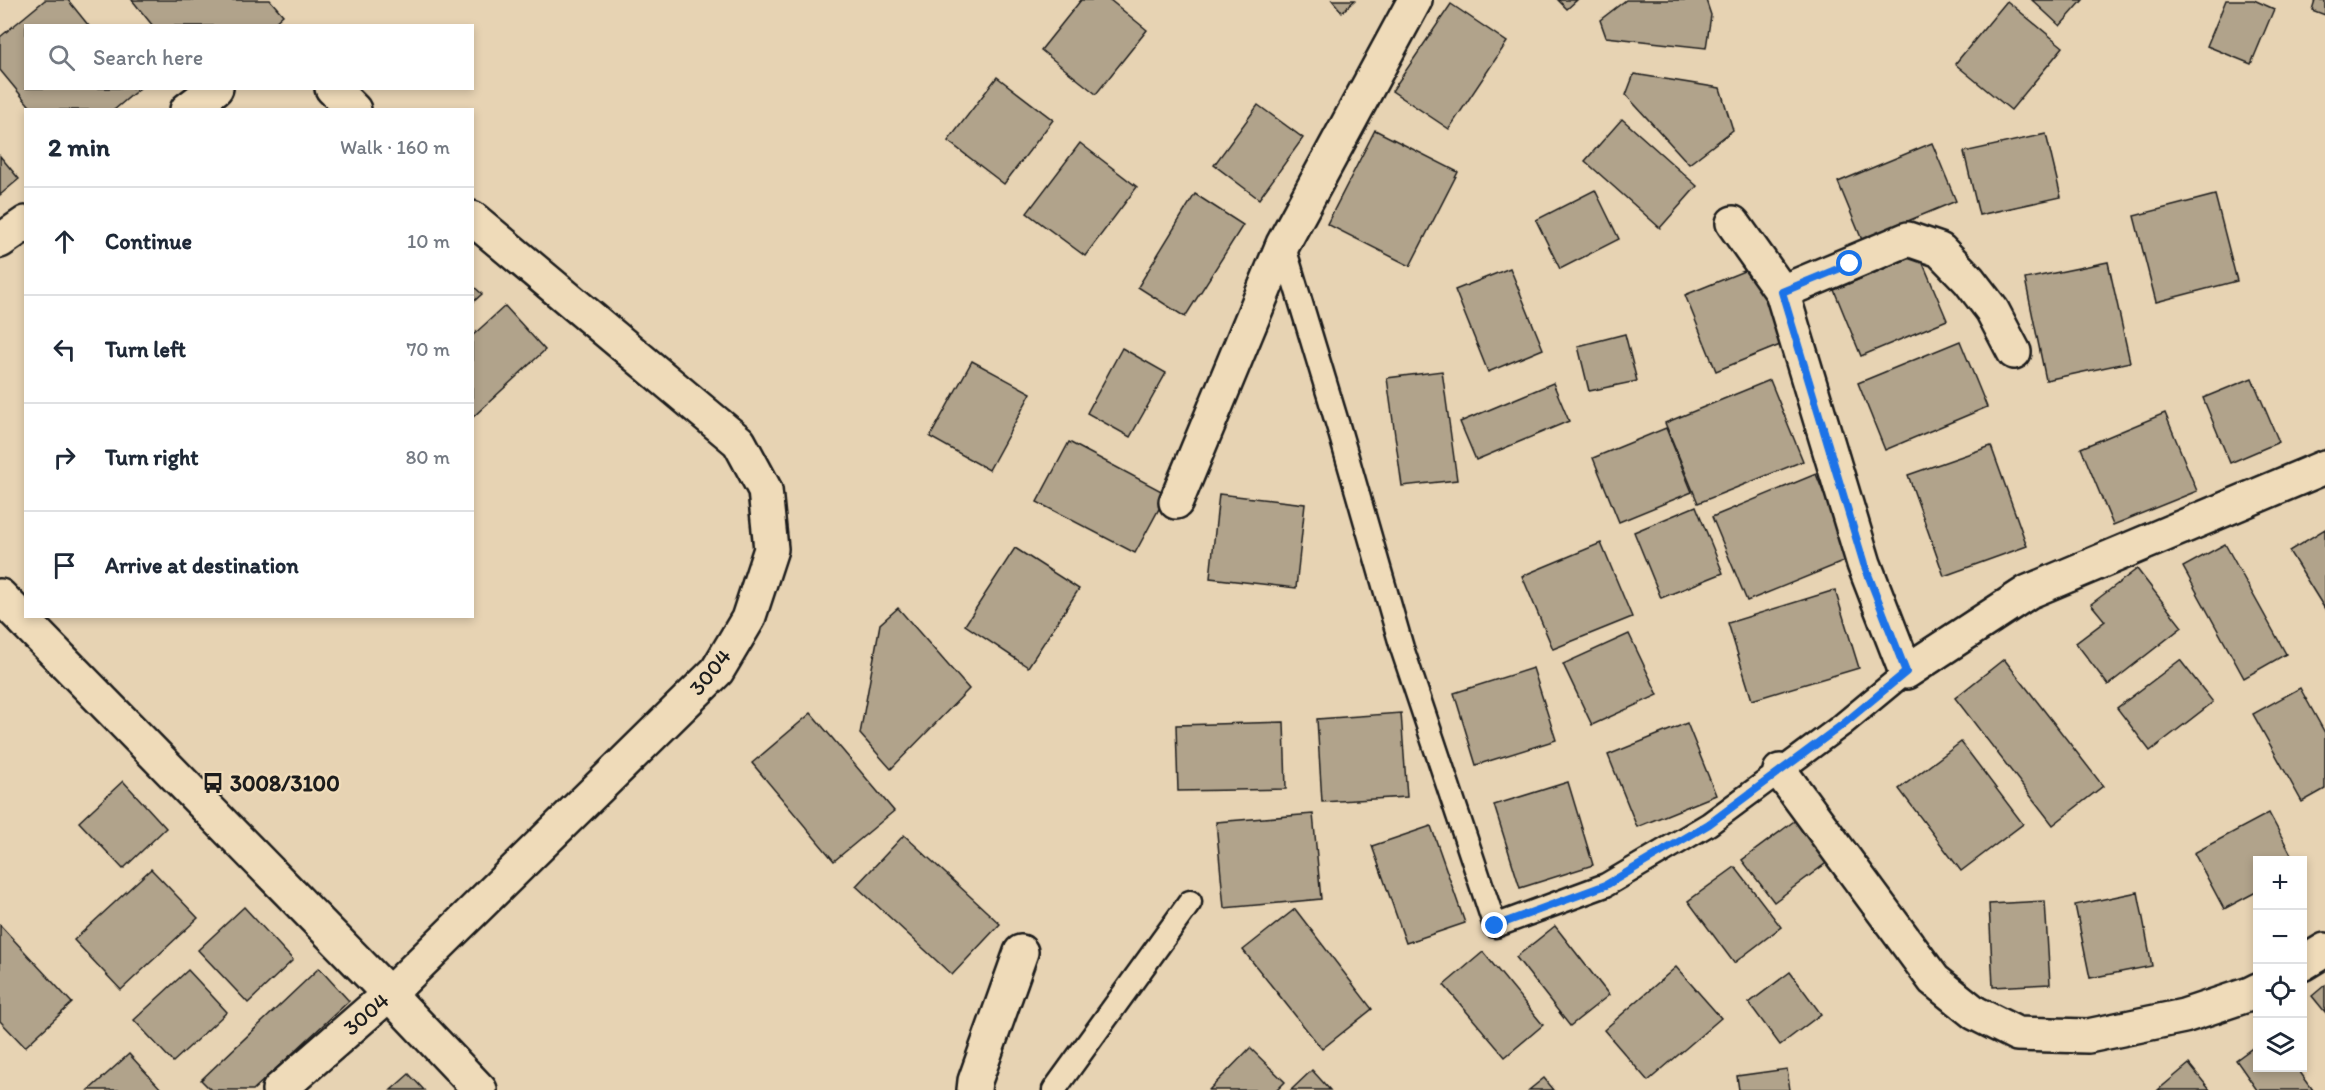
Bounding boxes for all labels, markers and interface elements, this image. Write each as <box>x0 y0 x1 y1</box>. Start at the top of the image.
search box <box>24 24 474 90</box>
icon: search <box>45 41 78 74</box>
text: Search here <box>93 44 203 71</box>
text: 2 min <box>48 131 110 163</box>
text: Walk · 160 m <box>340 135 450 159</box>
icon: ahead <box>48 225 81 258</box>
text: Continue <box>105 228 192 255</box>
text: 10 m <box>407 229 450 253</box>
route start <box>1836 250 1862 276</box>
icon: left <box>48 333 81 366</box>
text: Turn left <box>105 336 186 363</box>
text: 70 m <box>406 337 450 361</box>
icon: right <box>48 441 81 474</box>
text: Turn right <box>105 444 199 471</box>
text: 80 m <box>405 445 450 469</box>
icon: arrive <box>48 549 81 582</box>
text: Arrive at destination <box>105 552 299 579</box>
street label: 3004 <box>683 643 737 701</box>
place label: 3008/3100 <box>230 770 340 797</box>
bus stop icon: 3008/3100 <box>201 771 225 795</box>
map controls <box>2253 856 2307 1072</box>
button: + <box>2253 856 2307 910</box>
button: − <box>2253 910 2307 964</box>
route end <box>1481 912 1507 938</box>
button: locate <box>2253 964 2307 1018</box>
street label: 3004 <box>337 987 395 1041</box>
button: layers <box>2253 1018 2307 1072</box>

